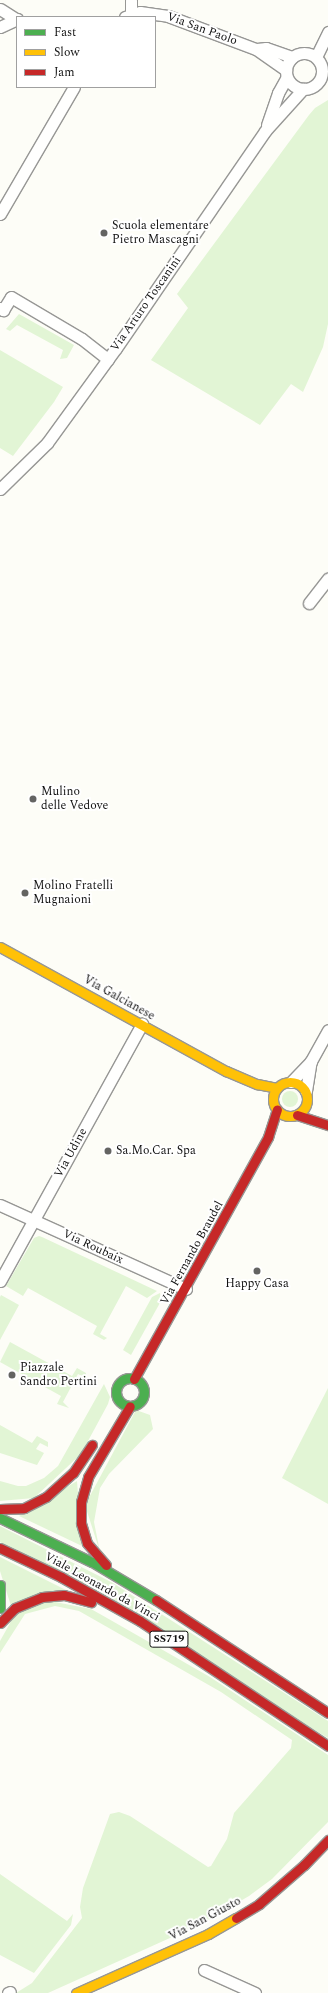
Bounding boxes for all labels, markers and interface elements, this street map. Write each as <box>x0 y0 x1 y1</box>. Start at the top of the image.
street label: Via San Paolo <box>165 10 239 48</box>
legend <box>16 16 156 88</box>
text: Fast <box>54 23 76 42</box>
text: Slow <box>54 43 79 62</box>
text: Jam <box>54 63 75 82</box>
place label: Scuola elementare Pietro Mascagni <box>112 219 209 247</box>
marker: Scuola elementare Pietro Mascagni <box>99 228 109 238</box>
street label: Via Arturo Toscanini <box>108 254 184 354</box>
place label: Mulino delle Vedove <box>41 785 108 813</box>
marker: Mulino delle Vedove <box>28 794 38 804</box>
place label: Molino Fratelli Mugnaioni <box>33 879 113 907</box>
marker: Molino Fratelli Mugnaioni <box>20 888 30 898</box>
street label: Via Galcianese <box>81 973 157 1023</box>
street label: Via Udine <box>52 1126 90 1180</box>
place label: Sa.Mo.Car. Spa <box>116 1144 196 1158</box>
marker: Sa.Mo.Car. Spa <box>103 1146 113 1156</box>
street label: Via Fernando Braudel <box>157 1199 227 1307</box>
street label: Via Roubaix <box>61 1227 125 1267</box>
marker: Happy Casa <box>252 1266 262 1276</box>
place label: Happy Casa <box>225 1277 289 1291</box>
place label: Piazzale Sandro Pertini <box>20 1361 97 1389</box>
marker: Piazzale Sandro Pertini <box>7 1370 17 1380</box>
street label: Viale Leonardo da Vinci <box>42 1549 162 1625</box>
road number: SS719 <box>149 1630 189 1648</box>
street label: Via San Giusto <box>167 1894 243 1944</box>

